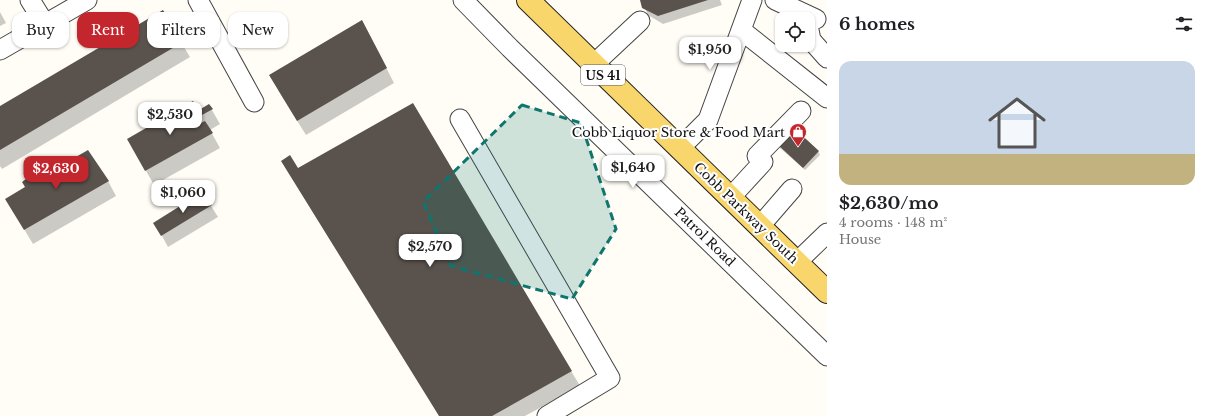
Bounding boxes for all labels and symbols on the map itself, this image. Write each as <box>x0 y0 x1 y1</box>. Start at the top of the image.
pin: $1,950 <box>677 37 743 71</box>
road number: US 41 <box>581 65 625 85</box>
pin: $2,530 <box>137 102 203 136</box>
shop icon: Cobb Liquor Store & Food Mart <box>788 122 808 147</box>
place label: Cobb Liquor Store & Food Mart <box>572 124 785 141</box>
pin: $1,640 <box>600 155 666 189</box>
pin: $2,630 <box>23 156 89 190</box>
street label: Cobb Parkway South <box>690 159 802 267</box>
pin: $1,060 <box>150 180 216 214</box>
street label: Patrol Road <box>671 204 739 270</box>
pin: $2,570 <box>397 234 463 268</box>

